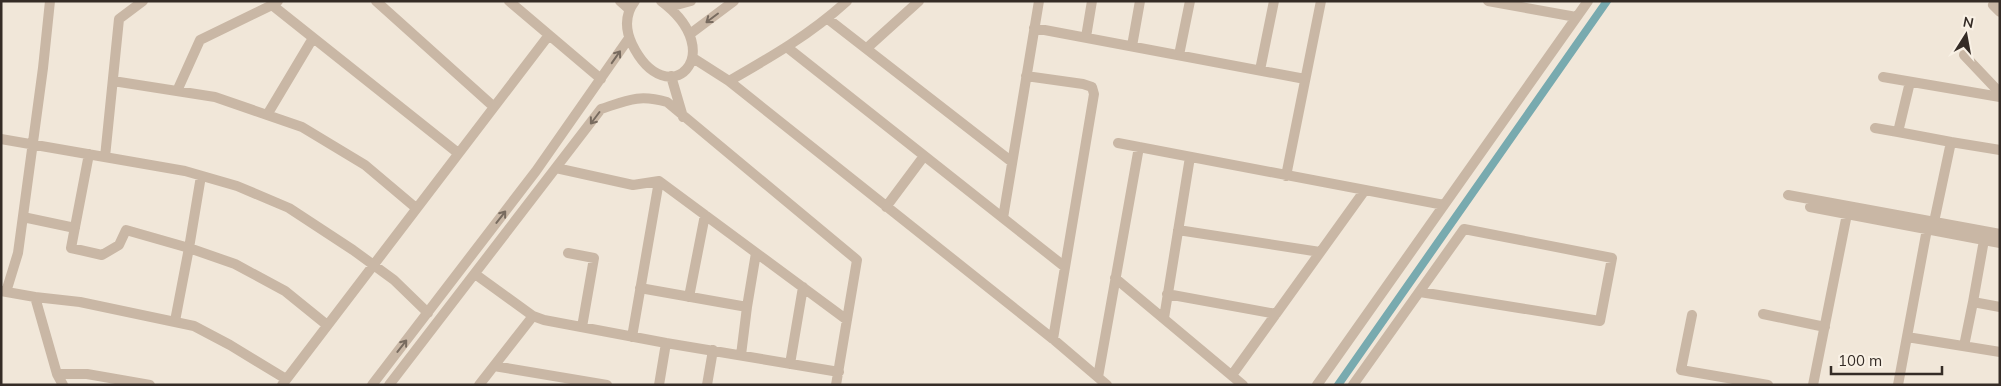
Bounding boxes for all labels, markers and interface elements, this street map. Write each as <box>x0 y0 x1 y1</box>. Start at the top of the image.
north arrow <box>1941 10 1991 60</box>
text: N <box>1962 12 1975 32</box>
one-way arrow <box>705 13 719 23</box>
one-way arrow <box>611 50 621 64</box>
one-way arrow <box>589 111 600 124</box>
one-way arrow <box>495 211 506 224</box>
one-way arrow <box>396 340 407 353</box>
scale bar <box>1831 344 1942 376</box>
text: 100 m <box>1838 351 1882 370</box>

